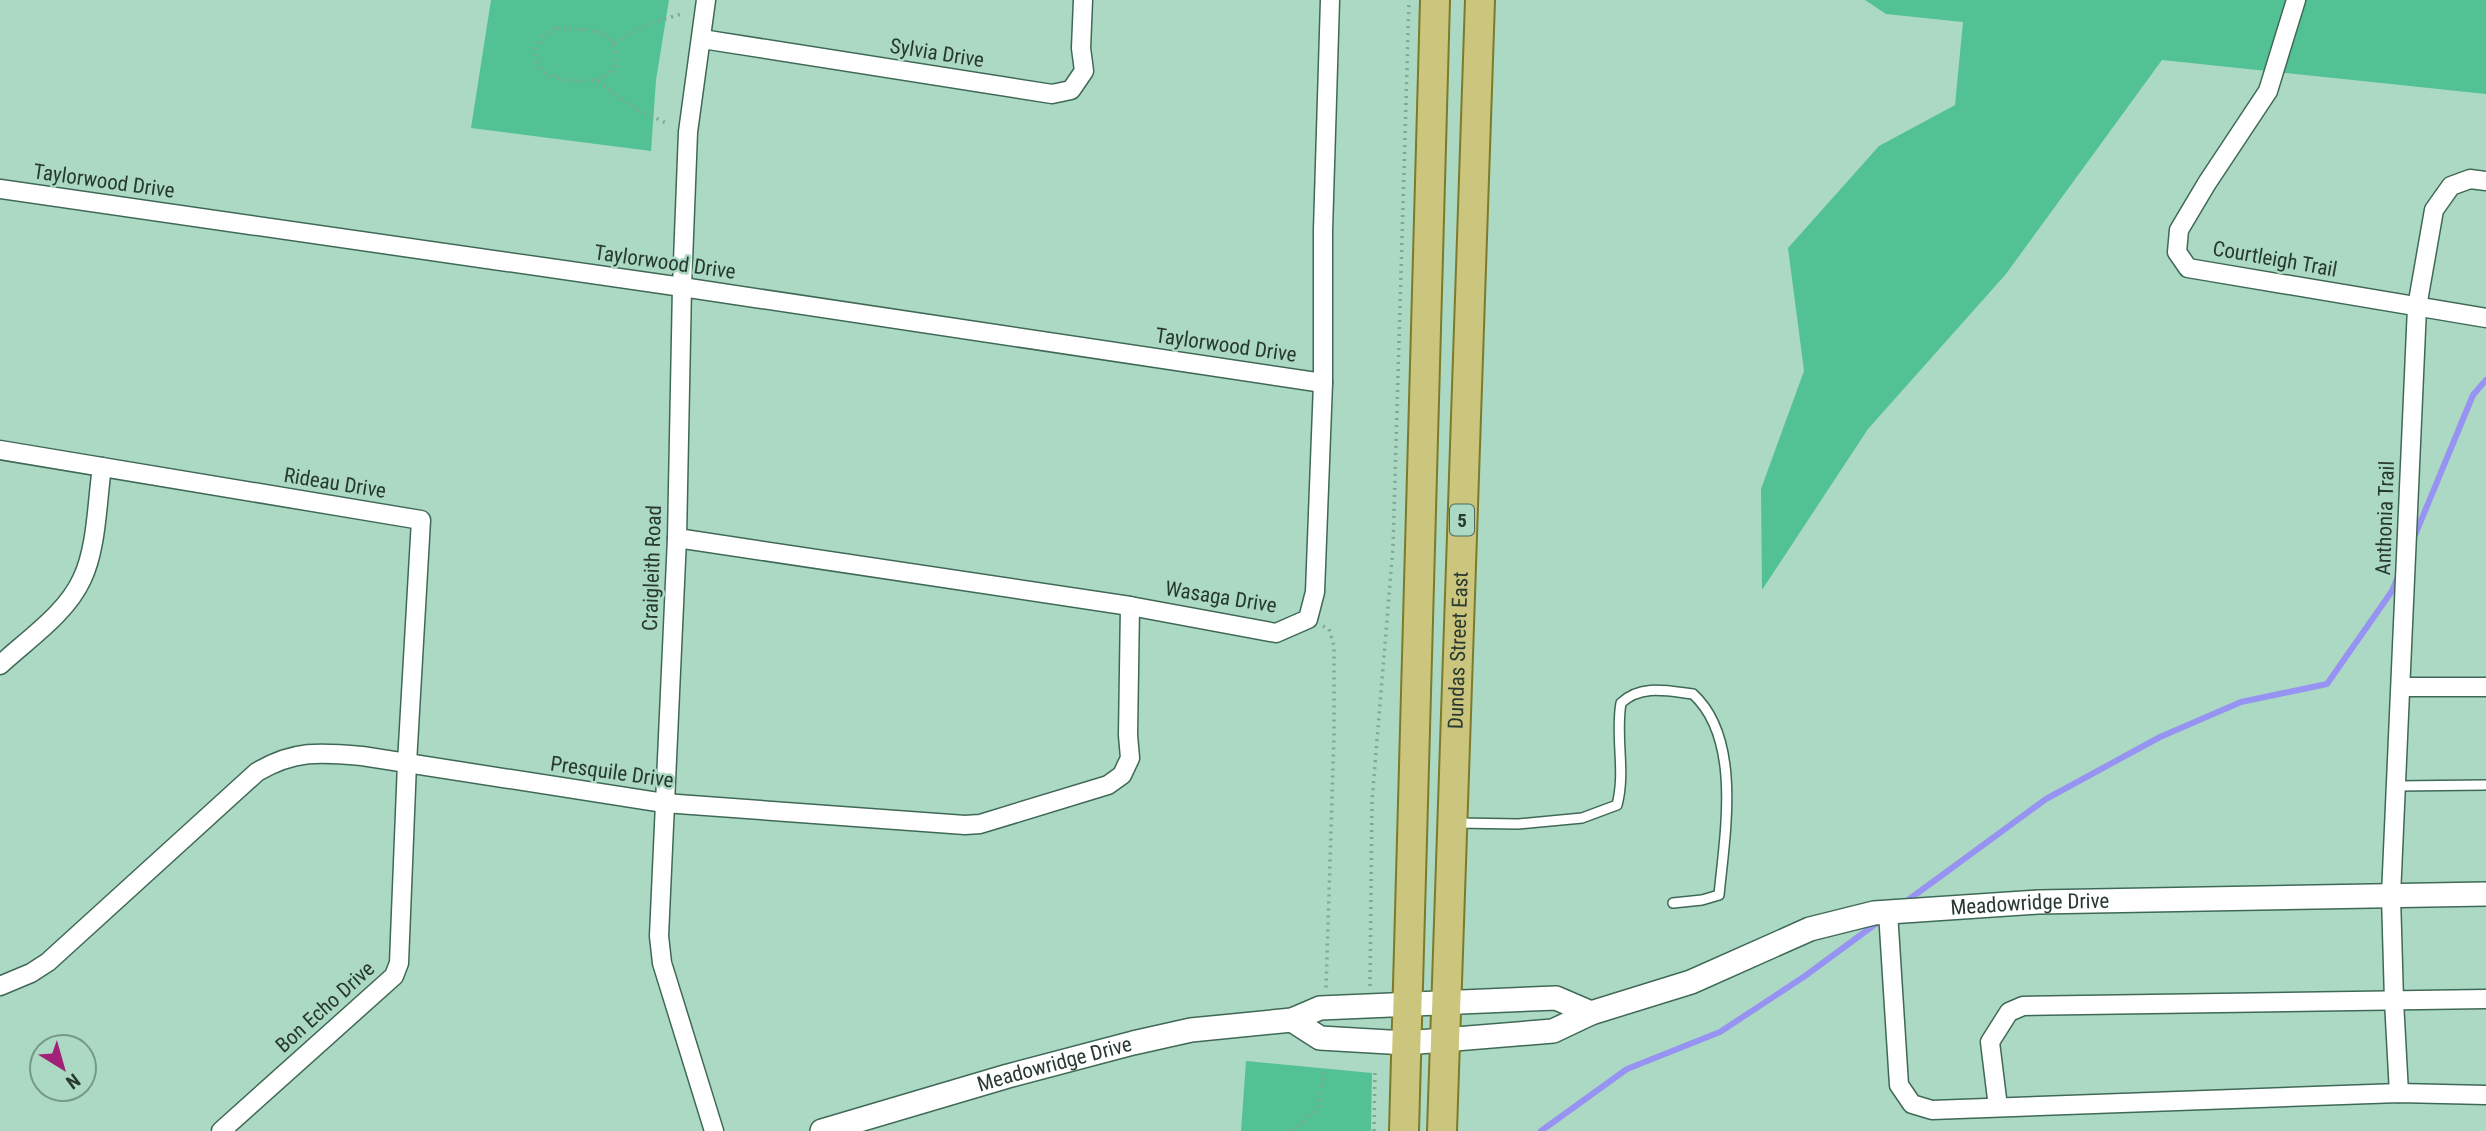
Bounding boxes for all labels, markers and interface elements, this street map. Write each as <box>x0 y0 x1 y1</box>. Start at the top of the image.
street label: Sylvia Drive <box>888 34 986 72</box>
street label: Taylorwood Drive <box>32 159 176 203</box>
street label: Courtleigh Trail <box>2211 236 2339 282</box>
street label: Taylorwood Drive <box>593 240 737 284</box>
street label: Taylorwood Drive <box>1154 323 1298 367</box>
street label: Anthonia Trail <box>2371 460 2399 576</box>
street label: Rideau Drive <box>282 463 388 503</box>
street label: Craigleith Road <box>638 505 666 631</box>
road number: 5 <box>1450 505 1474 536</box>
street label: Dundas Street East <box>1444 571 1473 729</box>
street label: Wasaga Drive <box>1164 576 1279 618</box>
street label: Presquile Drive <box>549 751 675 793</box>
street label: Meadowridge Drive <box>1950 889 2110 920</box>
street label: Bon Echo Drive <box>271 956 379 1058</box>
street label: Meadowridge Drive <box>974 1032 1135 1096</box>
north arrow <box>28 1033 98 1103</box>
text: N <box>61 1068 84 1094</box>

